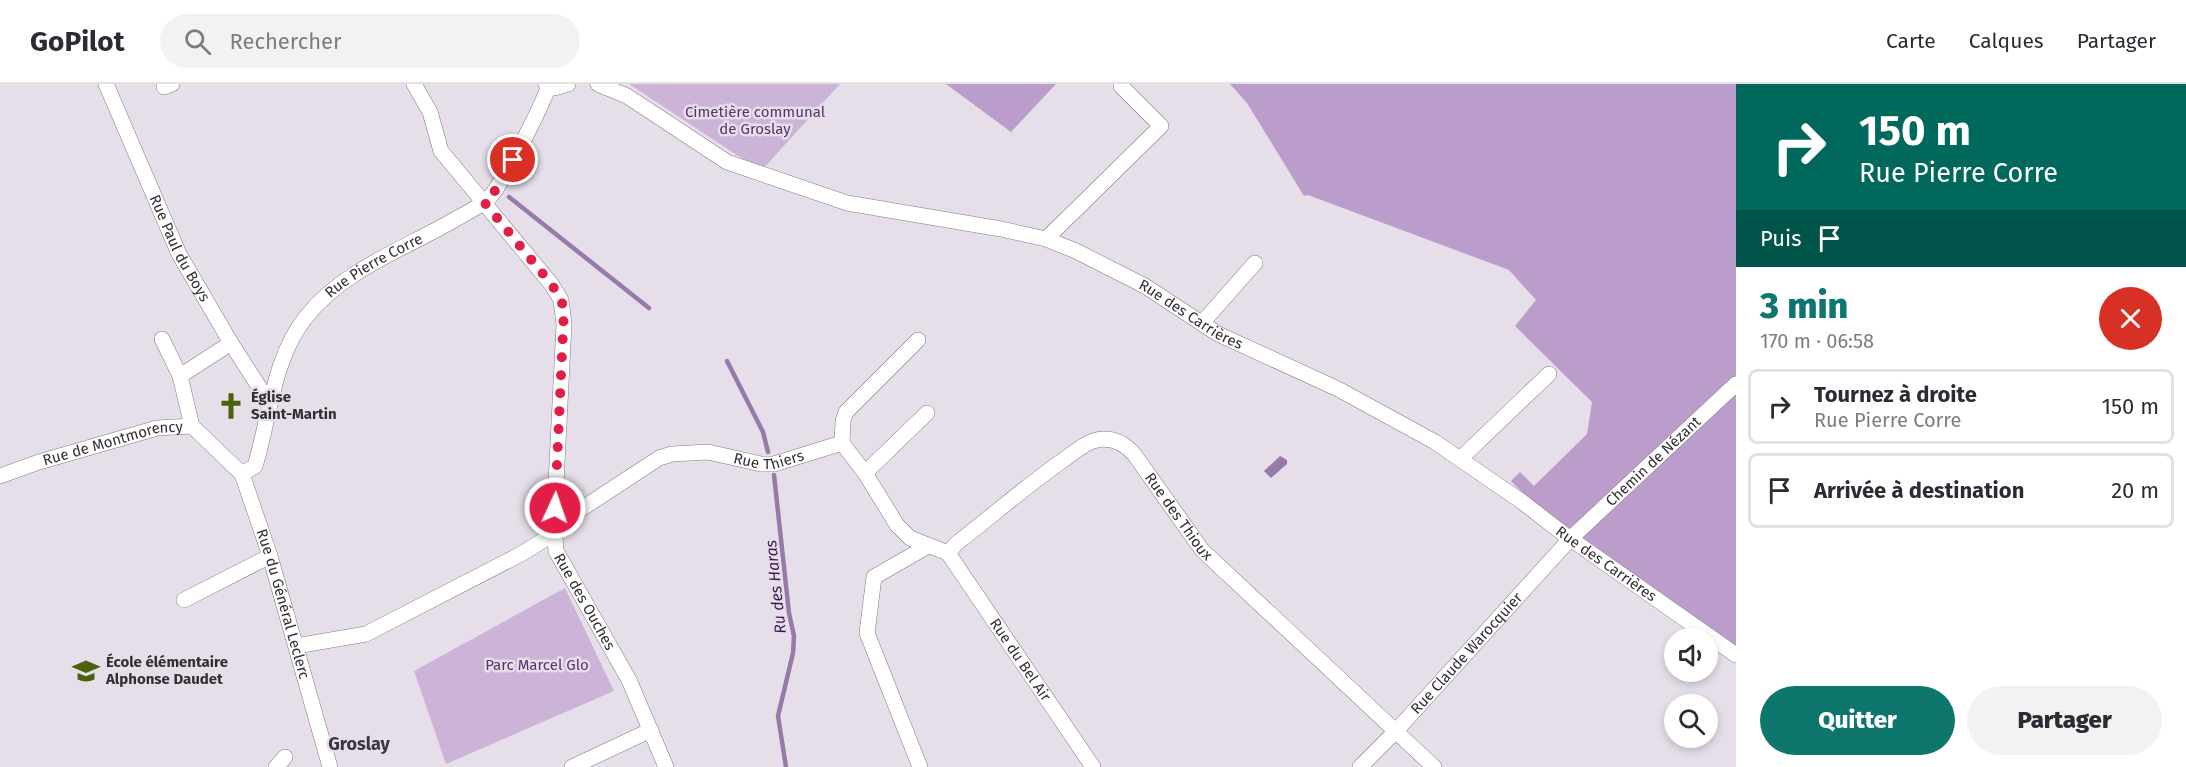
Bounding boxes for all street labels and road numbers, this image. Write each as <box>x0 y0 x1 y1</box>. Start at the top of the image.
street label: Rue Paul du Boys <box>146 192 214 305</box>
street label: Rue Pierre Corre <box>321 229 426 302</box>
street label: Rue des Carrières <box>1136 275 1246 353</box>
street label: Chemin de Nézant <box>1602 412 1705 510</box>
street label: Rue de Montmorency <box>41 418 184 469</box>
street label: Rue Thiers <box>732 446 806 474</box>
street label: Rue des Thioux <box>1141 469 1217 565</box>
street label: Rue des Carrières <box>1552 522 1660 605</box>
street label: Rue du Général Leclerc <box>252 527 314 681</box>
street label: Rue des Ouches <box>550 550 619 653</box>
street label: Rue Claude Warocquier <box>1407 589 1526 718</box>
street label: Rue du Bel Air <box>986 615 1055 705</box>

